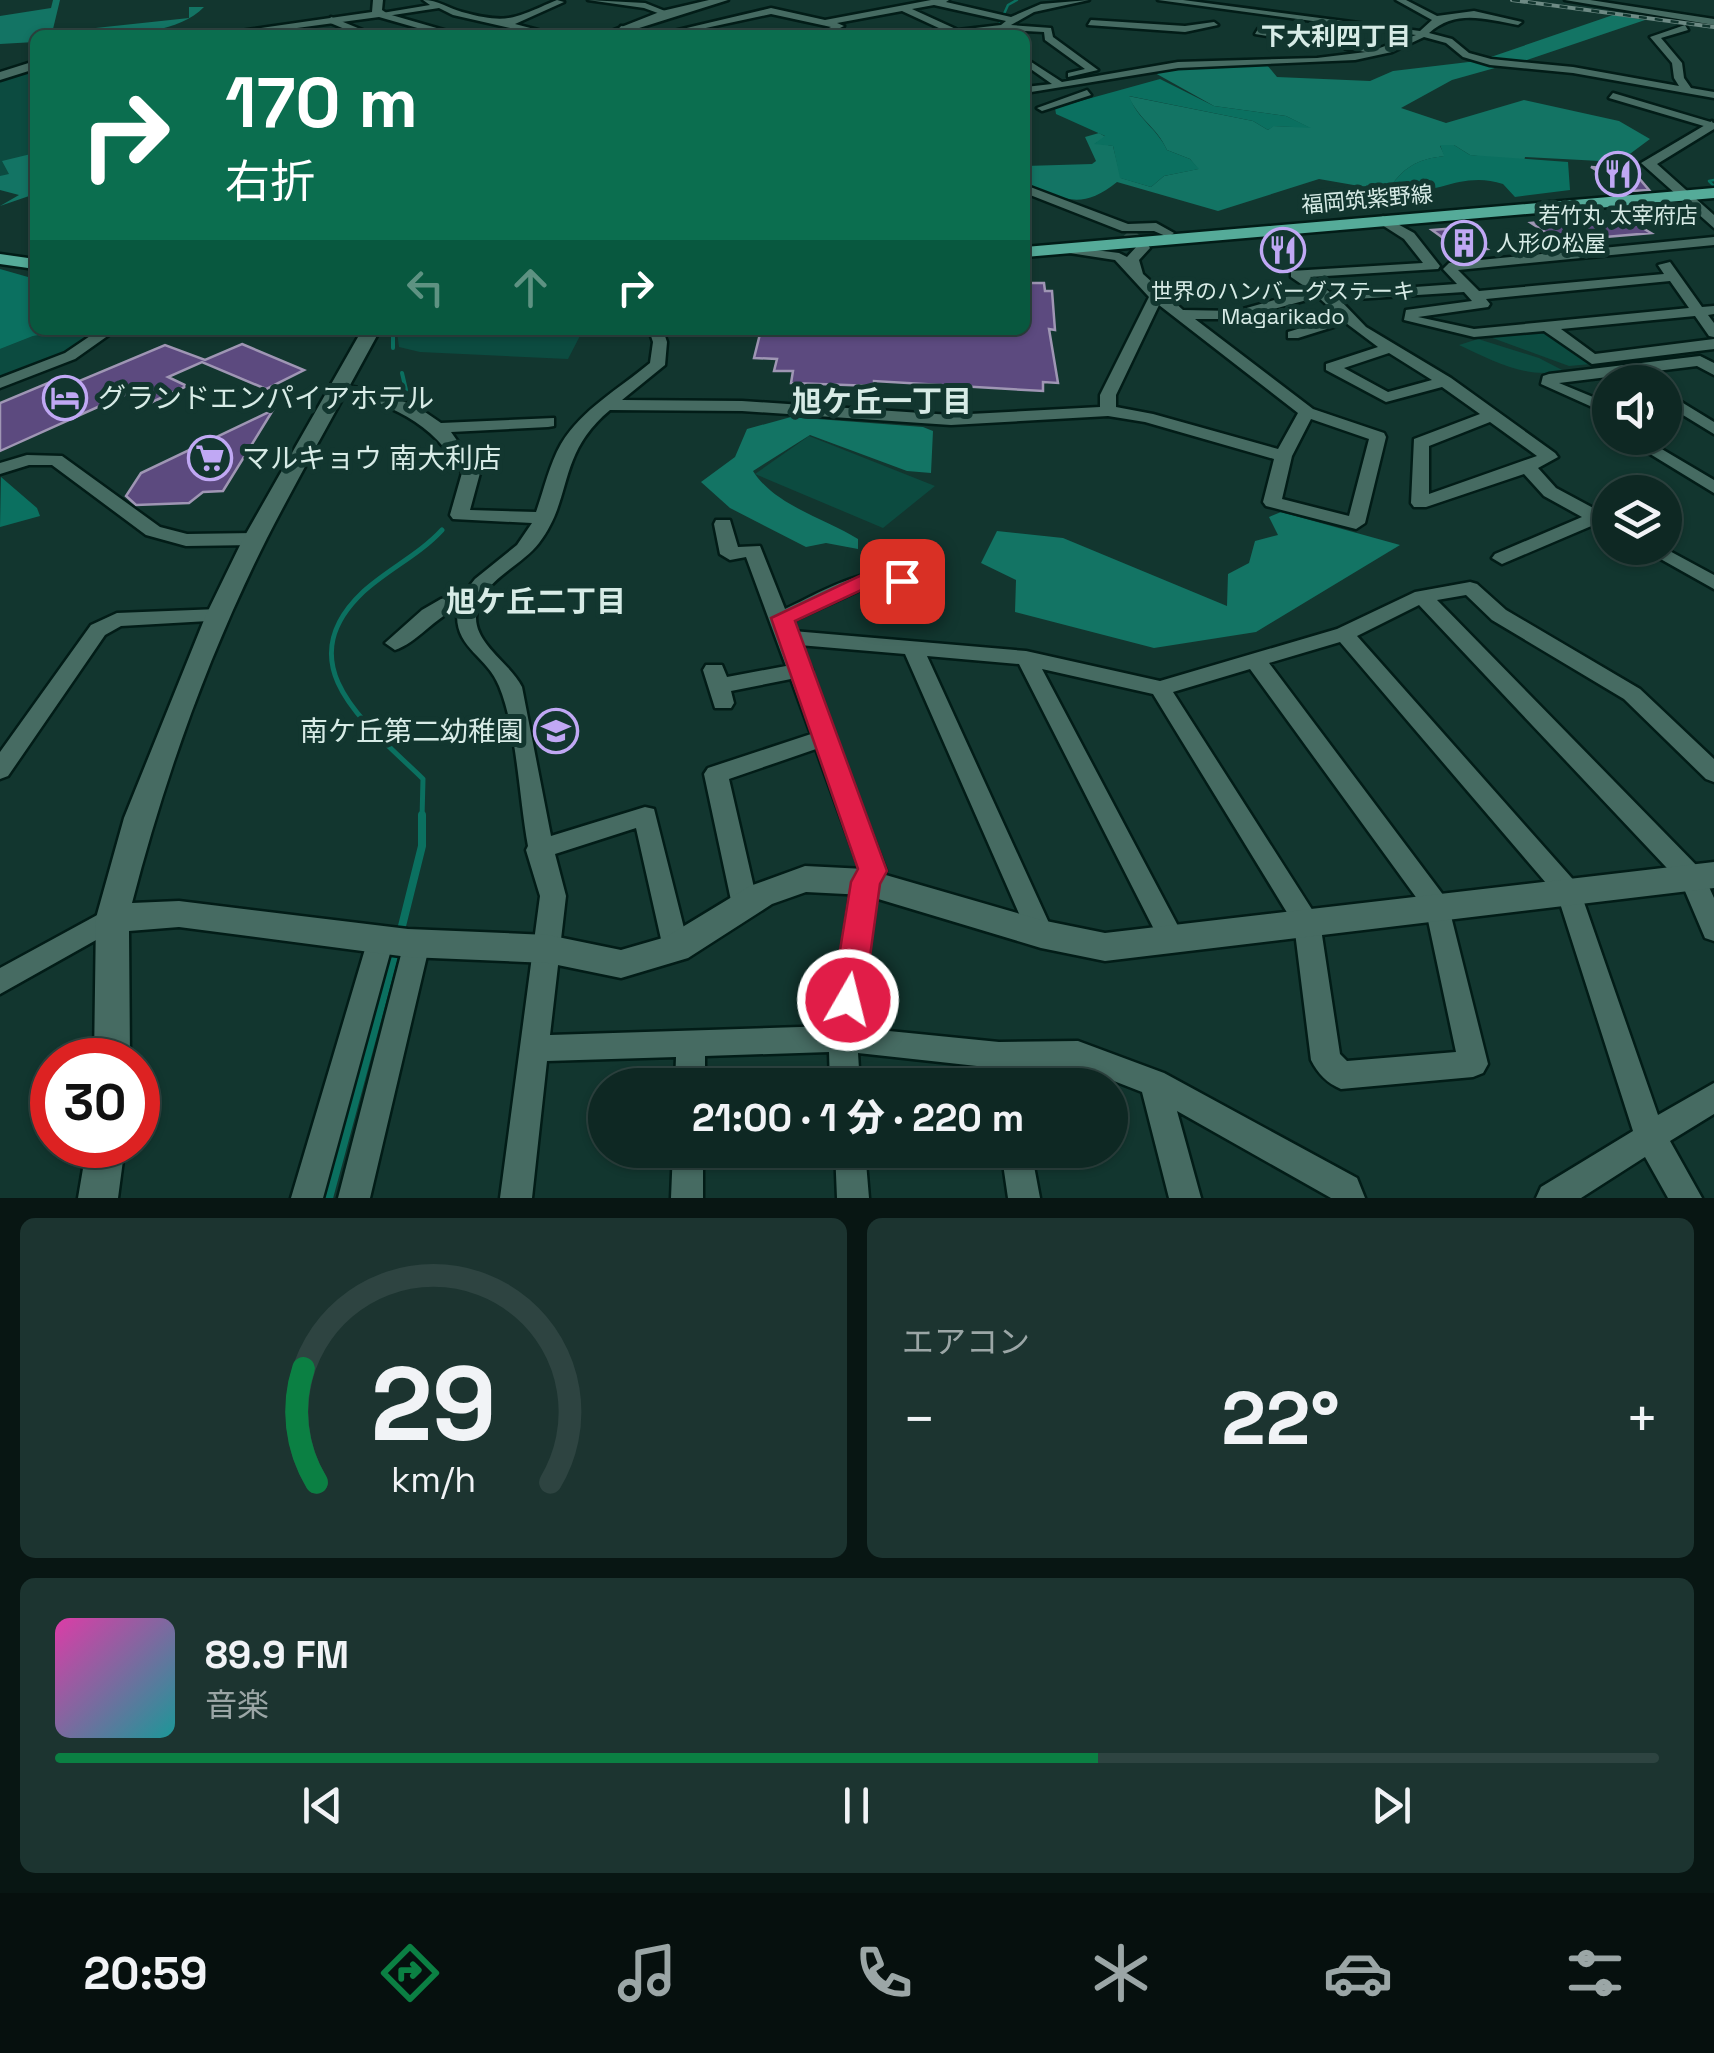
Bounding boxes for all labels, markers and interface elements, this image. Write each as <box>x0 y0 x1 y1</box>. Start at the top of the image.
district label: 下大利四丁目 <box>1261 20 1411 52</box>
text: 170 m <box>225 58 418 147</box>
icon: right <box>60 70 190 200</box>
restaurant icon: 若竹丸 太宰府店 <box>1595 151 1641 197</box>
text: 右折 <box>225 153 315 210</box>
street label: 福岡筑紫野線 <box>1300 179 1434 219</box>
place label: 若竹丸 太宰府店 <box>1538 201 1698 229</box>
building icon: 人形の松屋 <box>1441 220 1487 266</box>
restaurant icon: 世界のハンバーグステーキ Magarikado <box>1260 227 1306 273</box>
place label: 人形の松屋 <box>1496 229 1606 257</box>
icon: left <box>398 260 453 315</box>
icon: ahead <box>503 260 558 315</box>
icon: right <box>608 260 663 315</box>
place label: 世界のハンバーグステーキ Magarikado <box>1151 277 1415 330</box>
map controls <box>1592 365 1682 565</box>
button: sound <box>1592 365 1682 455</box>
hotel icon: グランドエンパイアホテル <box>42 375 88 421</box>
place label: グランドエンパイアホテル <box>98 380 434 416</box>
district label: 旭ケ丘一丁目 <box>792 382 972 421</box>
supermarket icon: マルキョウ 南大利店 <box>187 435 233 481</box>
place label: マルキョウ 南大利店 <box>242 440 501 476</box>
button: layers <box>1592 475 1682 565</box>
pin <box>860 539 945 624</box>
icon: arrive <box>875 554 930 609</box>
district label: 旭ケ丘二丁目 <box>446 582 626 621</box>
school or university icon: 南ケ丘第二幼稚園 <box>533 708 579 754</box>
place label: 南ケ丘第二幼稚園 <box>300 713 524 749</box>
position arrow <box>796 948 900 1052</box>
speed limit sign: 30 <box>30 1038 160 1168</box>
text: 21:00 · 1 分 · 220 m <box>692 1094 1024 1142</box>
text: エアコン <box>902 1322 1030 1362</box>
text: 29 <box>371 1338 496 1470</box>
text: 22° <box>1221 1370 1340 1466</box>
text: − <box>902 1384 936 1454</box>
text: + <box>1625 1384 1659 1454</box>
text: km/h <box>391 1457 476 1502</box>
text: 89.9 FM <box>205 1631 349 1679</box>
text: 音楽 <box>205 1685 269 1725</box>
icon: previous <box>295 1778 350 1833</box>
icon: pause <box>829 1778 884 1833</box>
icon: next <box>1364 1778 1419 1833</box>
icon: directions <box>375 1938 445 2008</box>
icon: music <box>612 1938 682 2008</box>
icon: phone <box>849 1938 919 2008</box>
icon: climate <box>1086 1938 1156 2008</box>
icon: car <box>1323 1938 1393 2008</box>
icon: filters <box>1560 1938 1630 2008</box>
text: 20:59 <box>84 1945 208 2002</box>

